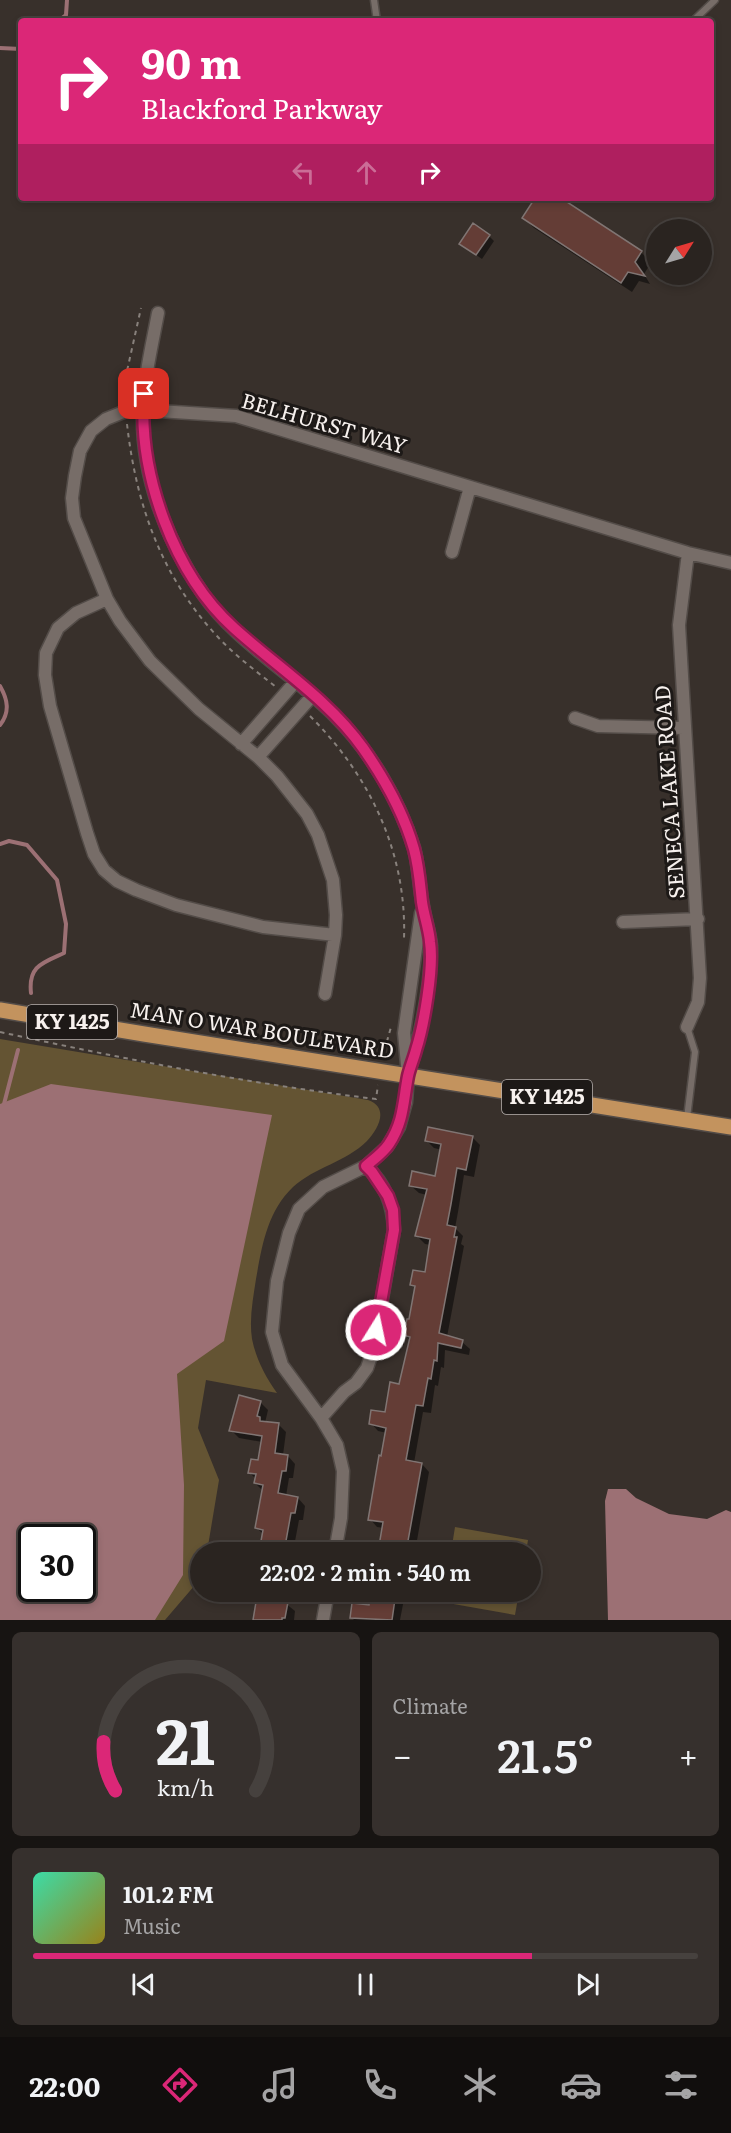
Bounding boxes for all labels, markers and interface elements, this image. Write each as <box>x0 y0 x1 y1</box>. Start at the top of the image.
text: 90 m <box>141 30 241 92</box>
icon: right <box>42 42 120 120</box>
text: Blackford Parkway <box>141 87 383 127</box>
icon: left <box>287 156 320 189</box>
icon: ahead <box>350 156 383 189</box>
icon: right <box>413 156 446 189</box>
north arrow <box>646 219 712 285</box>
map controls <box>646 219 712 285</box>
pin <box>118 368 169 419</box>
icon: arrive <box>127 377 160 410</box>
street label: BELHURST WAY <box>238 383 411 460</box>
street label: SENECA LAKE ROAD <box>645 684 690 900</box>
street label: MAN O WAR BOULEVARD <box>128 992 397 1065</box>
road number: KY 1425 <box>27 1005 117 1039</box>
road number: KY 1425 <box>502 1080 592 1114</box>
position arrow <box>344 1298 408 1362</box>
speed limit sign: 30 <box>18 1524 96 1602</box>
text: 22:02 · 2 min · 540 m <box>260 1555 471 1588</box>
text: Climate <box>393 1690 468 1720</box>
text: 21 <box>156 1692 215 1784</box>
text: 21.5° <box>497 1720 593 1787</box>
text: − <box>393 1729 412 1778</box>
text: + <box>679 1729 698 1778</box>
text: km/h <box>157 1771 214 1803</box>
text: 101.2 FM <box>123 1877 214 1910</box>
text: Music <box>123 1910 180 1940</box>
icon: previous <box>127 1968 160 2001</box>
icon: pause <box>349 1968 382 2001</box>
icon: next <box>571 1968 604 2001</box>
icon: directions <box>159 2064 201 2106</box>
icon: music <box>259 2064 301 2106</box>
icon: phone <box>359 2064 401 2106</box>
icon: climate <box>459 2064 501 2106</box>
icon: car <box>560 2064 602 2106</box>
icon: filters <box>660 2064 702 2106</box>
text: 22:00 <box>29 2065 100 2105</box>

